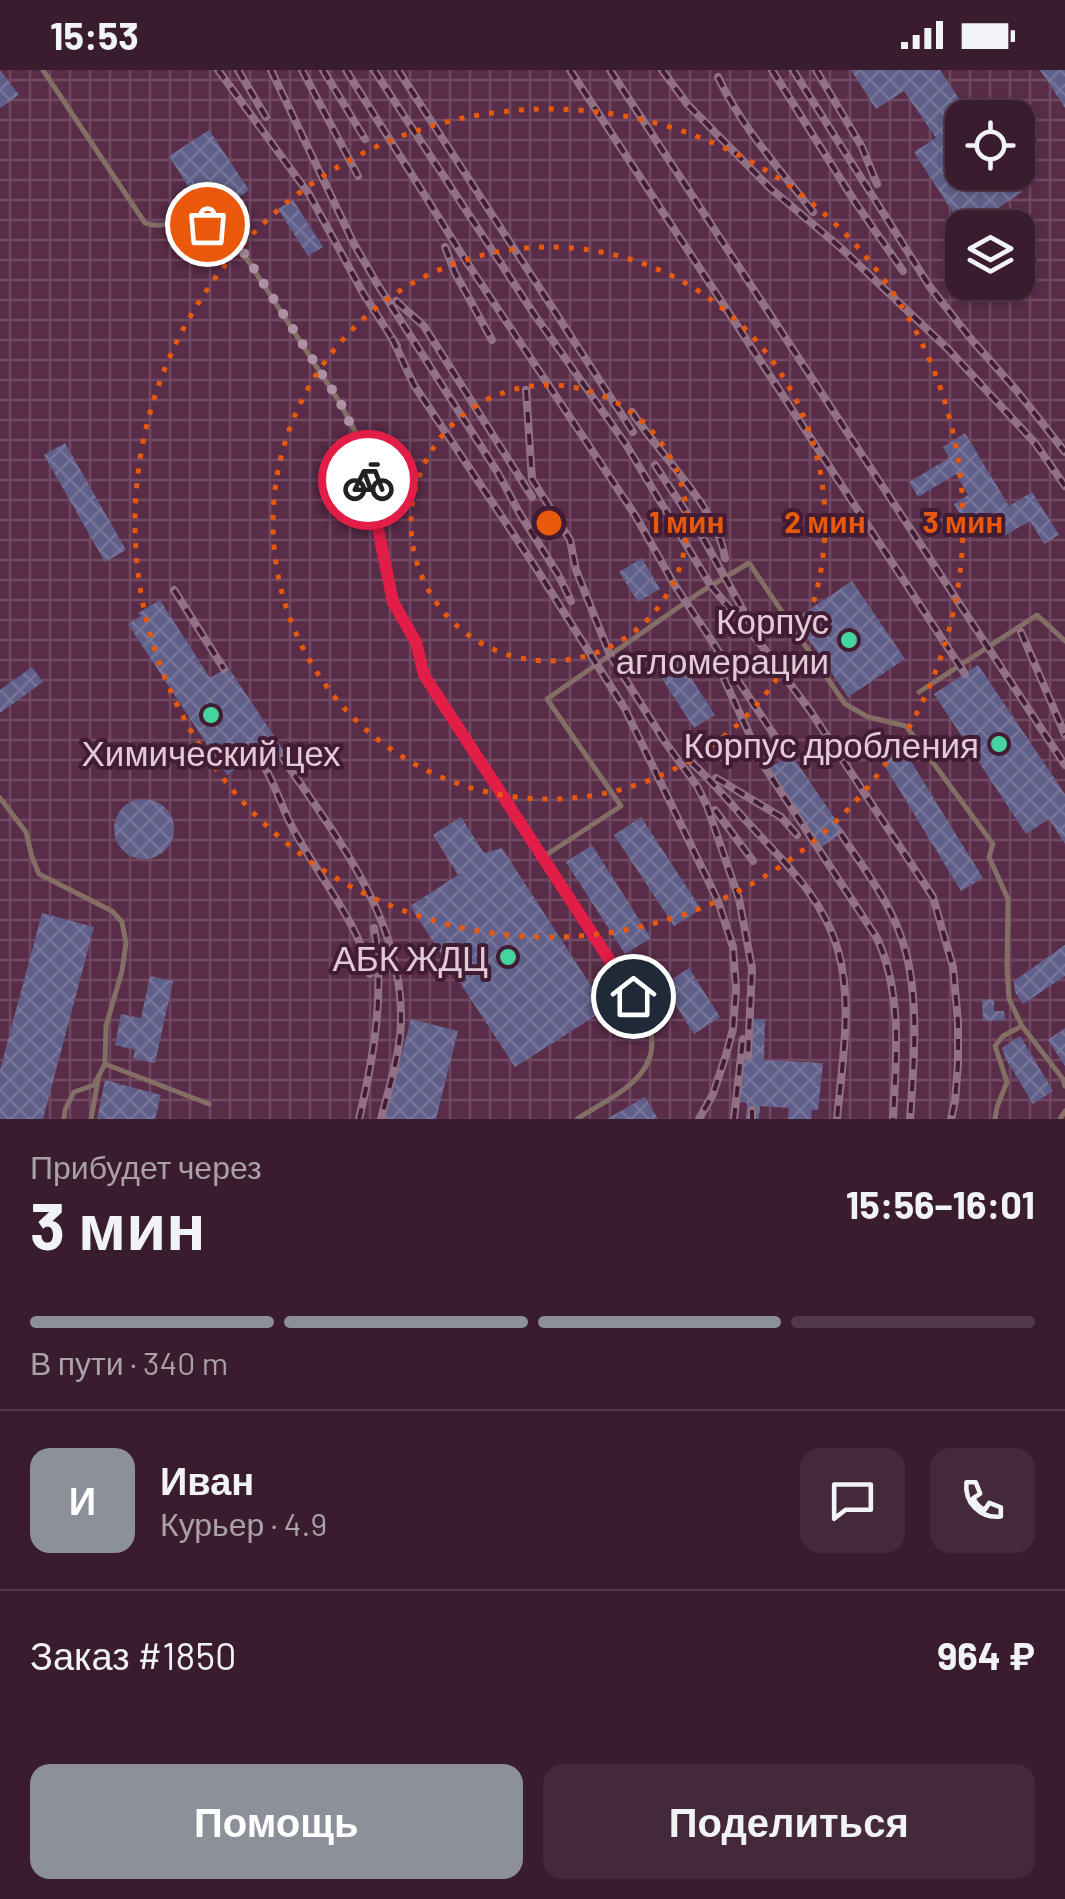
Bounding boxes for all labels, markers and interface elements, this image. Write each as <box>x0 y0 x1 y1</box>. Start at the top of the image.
text: 15:53 <box>50 12 139 58</box>
map controls <box>945 100 1035 300</box>
button: locate <box>945 100 1035 190</box>
pin <box>165 182 250 267</box>
icon: bag <box>180 197 235 252</box>
button: layers <box>945 210 1035 300</box>
courier <box>318 430 418 530</box>
icon: bike <box>341 453 396 508</box>
text: 1 мин <box>649 503 725 539</box>
text: 2 мин <box>784 503 866 539</box>
text: 3 мин <box>923 503 1003 539</box>
centre of rings <box>531 505 567 541</box>
place label: Корпус агломерации <box>616 599 829 681</box>
marker: Корпус агломерации <box>838 629 860 651</box>
marker: Химический цех <box>200 704 222 726</box>
place label: Корпус дробления <box>684 723 979 765</box>
place label: Химический цех <box>82 731 341 773</box>
marker: Корпус дробления <box>988 733 1010 755</box>
place label: АБК ЖДЦ <box>332 936 488 978</box>
marker: АБК ЖДЦ <box>497 946 519 968</box>
pin <box>591 954 676 1039</box>
icon: home <box>606 969 661 1024</box>
text: Прибудет через <box>30 1147 262 1185</box>
text: 15:56–16:01 <box>846 1181 1035 1227</box>
text: 3 мин <box>30 1185 205 1263</box>
text: В пути · 340 m <box>30 1343 228 1381</box>
button: chat <box>800 1448 905 1553</box>
button: phone <box>930 1448 1035 1553</box>
text: Иван <box>160 1457 254 1503</box>
text: И <box>69 1477 96 1523</box>
text: Курьер · 4.9 <box>160 1504 327 1542</box>
text: Заказ #1850 <box>30 1632 236 1678</box>
text: 964 ₽ <box>937 1632 1035 1678</box>
button: Помощь <box>30 1764 523 1879</box>
button: Поделиться <box>543 1764 1035 1879</box>

